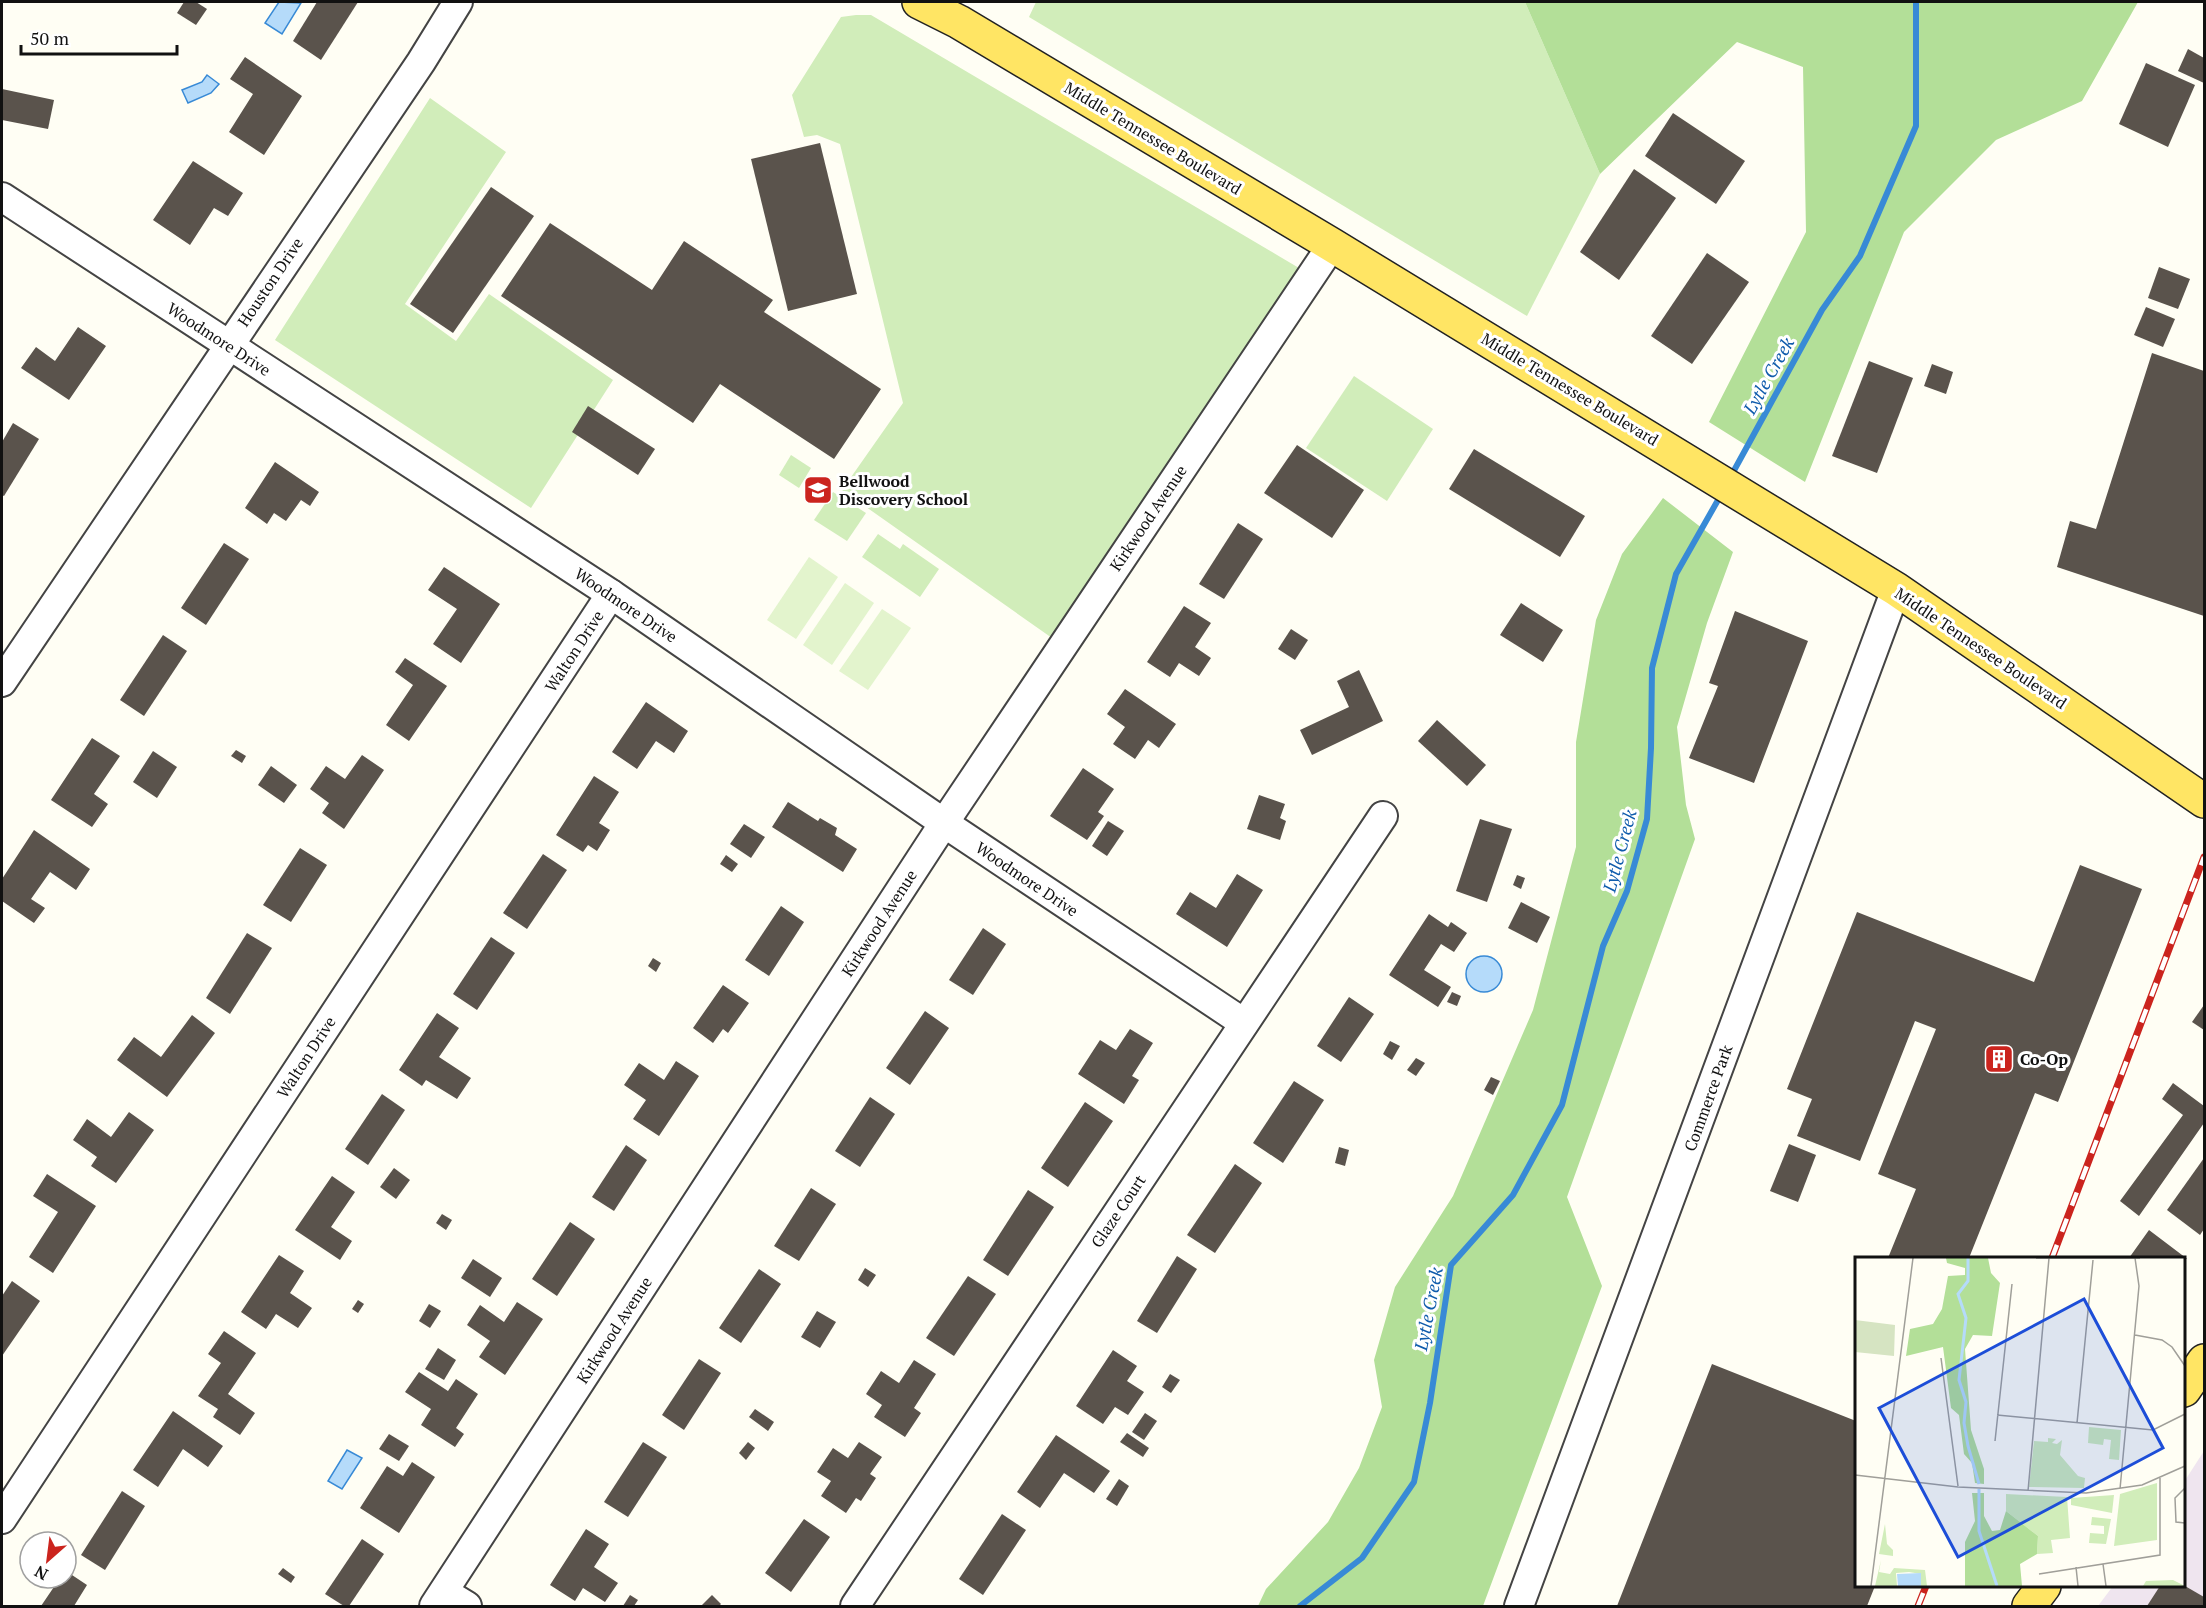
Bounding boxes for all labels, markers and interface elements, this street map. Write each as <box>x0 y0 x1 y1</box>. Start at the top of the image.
scale bar <box>21 18 177 56</box>
text: 50 m <box>30 26 70 50</box>
street label: Middle Tennessee Boulevard <box>1060 76 1246 200</box>
street label: Houston Drive <box>232 233 308 331</box>
street label: Woodmore Drive <box>163 297 275 381</box>
street label: Middle Tennessee Boulevard <box>1477 327 1663 451</box>
water label: Lytle Creek <box>1737 333 1799 419</box>
street label: Kirkwood Avenue <box>1104 461 1192 575</box>
place label: Bellwood Discovery School <box>839 470 968 510</box>
school or university icon: Bellwood Discovery School <box>802 474 834 506</box>
street label: Woodmore Drive <box>570 562 682 648</box>
street label: Middle Tennessee Boulevard <box>1891 582 2071 714</box>
street label: Walton Drive <box>539 606 609 696</box>
water label: Lytle Creek <box>1596 807 1642 895</box>
street label: Woodmore Drive <box>971 836 1083 922</box>
street label: Kirkwood Avenue <box>836 865 922 981</box>
street label: Walton Drive <box>271 1012 341 1102</box>
street label: Commerce Park <box>1679 1041 1738 1154</box>
building icon: Co-Op <box>1983 1043 2015 1075</box>
place label: Co-Op <box>2020 1048 2068 1070</box>
street label: Glaze Court <box>1086 1170 1150 1252</box>
inset map <box>1855 1257 2185 1587</box>
water label: Lytle Creek <box>1408 1265 1448 1353</box>
street label: Kirkwood Avenue <box>571 1272 657 1388</box>
north arrow <box>18 1530 78 1590</box>
text: N <box>30 1561 51 1586</box>

